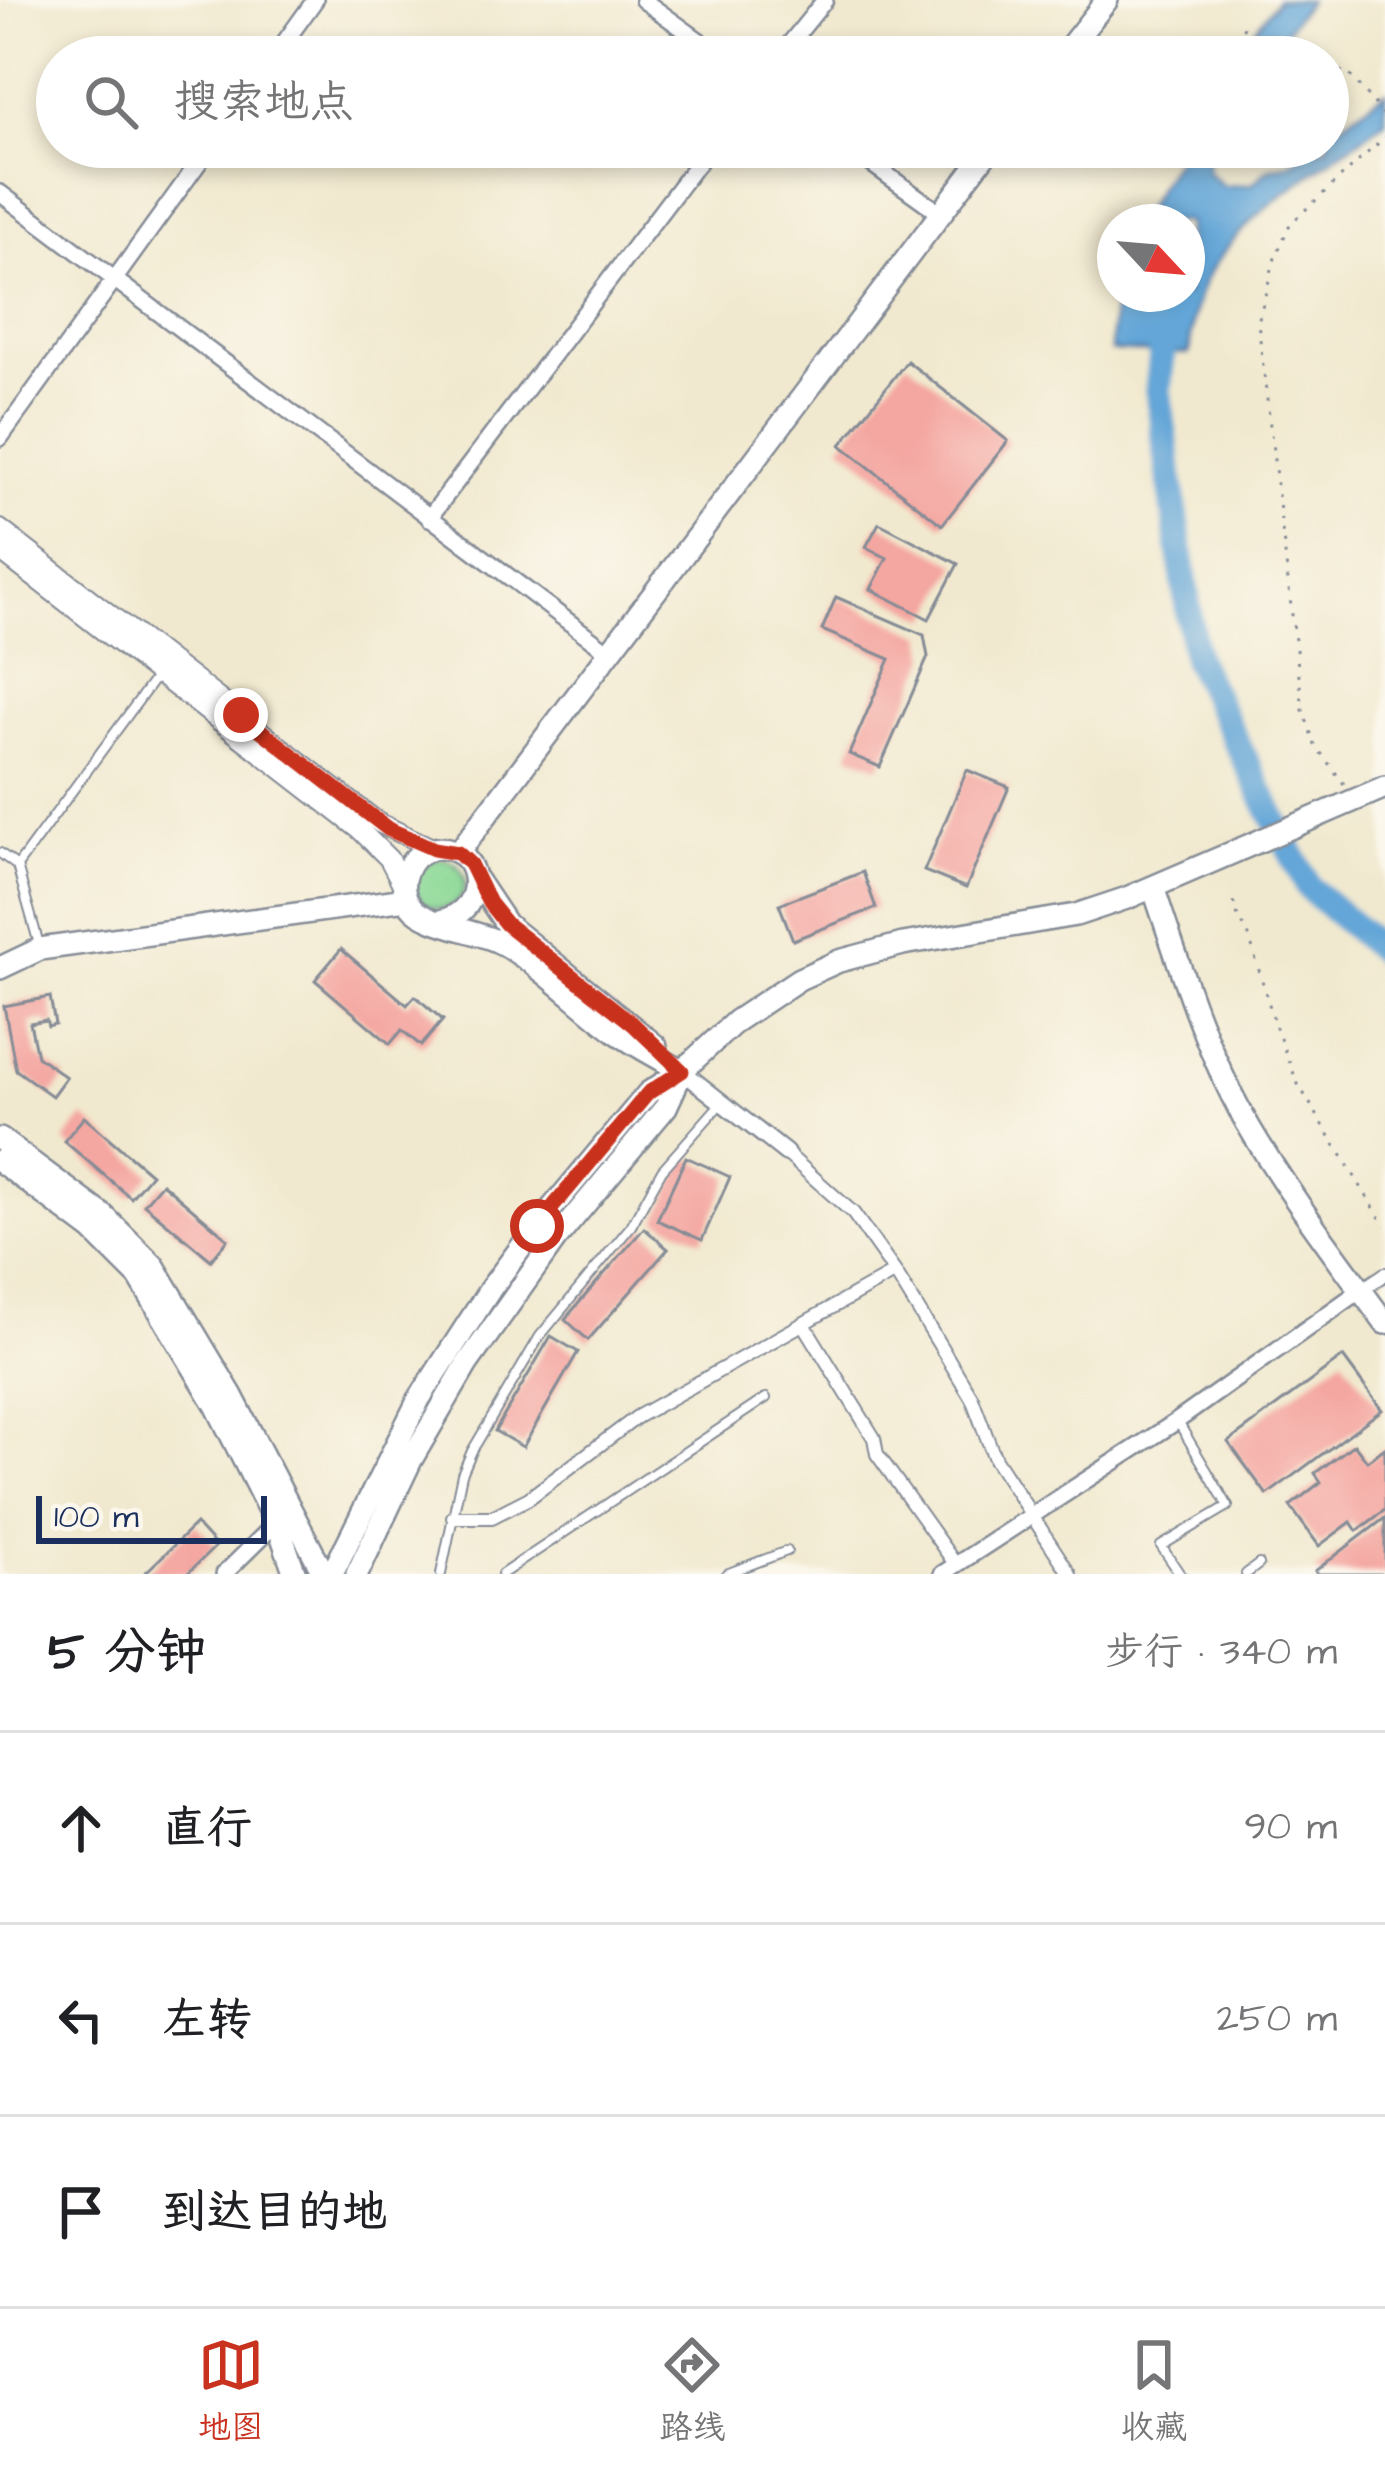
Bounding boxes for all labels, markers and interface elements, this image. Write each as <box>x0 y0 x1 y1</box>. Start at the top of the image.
search box <box>36 36 1349 168</box>
icon: search <box>78 69 144 135</box>
text: 搜索地点 <box>174 72 354 134</box>
north arrow <box>1097 204 1205 312</box>
route end <box>214 688 268 742</box>
route start <box>510 1199 564 1253</box>
scale bar <box>36 1490 267 1543</box>
text: 100 m <box>54 1494 139 1540</box>
text: 5 分钟 <box>48 1618 207 1689</box>
text: 步行 · 340 m <box>1105 1626 1337 1680</box>
icon: ahead <box>48 1795 114 1861</box>
text: 直行 <box>162 1798 252 1860</box>
text: 90 m <box>1244 1801 1337 1855</box>
icon: left <box>48 1987 114 2053</box>
text: 左转 <box>162 1990 252 2052</box>
text: 250 m <box>1216 1993 1337 2047</box>
icon: arrive <box>48 2179 114 2245</box>
text: 到达目的地 <box>162 2182 387 2244</box>
tab: 地图 <box>198 2332 264 2451</box>
tab: 路线 <box>659 2332 725 2451</box>
tab: 收藏 <box>1121 2332 1187 2451</box>

